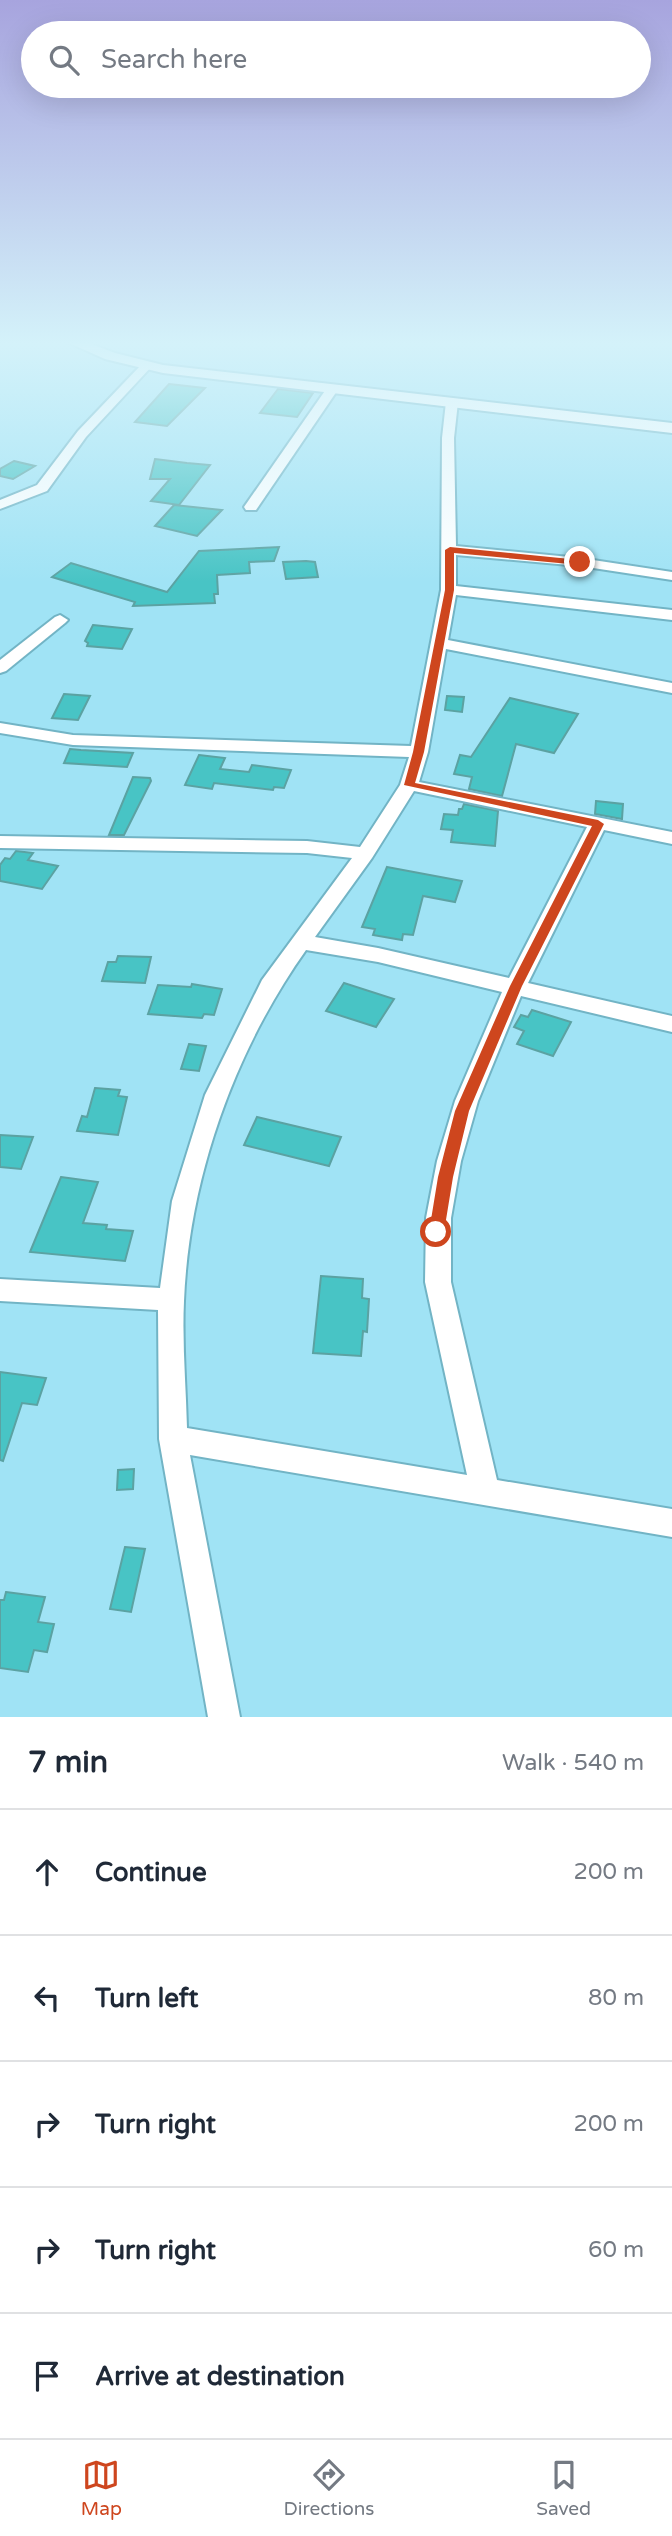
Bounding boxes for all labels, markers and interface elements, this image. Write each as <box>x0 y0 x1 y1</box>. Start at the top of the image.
search box <box>21 21 651 98</box>
icon: search <box>45 41 83 79</box>
text: Search here <box>101 44 247 75</box>
route end <box>564 546 595 577</box>
route start <box>420 1216 451 1247</box>
text: 7 min <box>28 1744 108 1781</box>
text: Walk · 540 m <box>502 1749 644 1777</box>
icon: ahead <box>28 1853 66 1891</box>
text: Continue <box>95 1857 207 1888</box>
text: 200 m <box>574 1858 644 1886</box>
icon: left <box>28 1979 66 2017</box>
text: Turn left <box>95 1983 198 2014</box>
text: 80 m <box>588 1984 644 2012</box>
icon: right <box>28 2105 66 2143</box>
text: Turn right <box>95 2109 216 2140</box>
text: 200 m <box>574 2110 644 2138</box>
icon: right <box>28 2231 66 2269</box>
text: Turn right <box>95 2235 216 2266</box>
text: 60 m <box>588 2236 644 2264</box>
icon: arrive <box>28 2357 66 2395</box>
text: Arrive at destination <box>95 2361 345 2392</box>
tab: Map <box>81 2456 122 2520</box>
tab: Directions <box>284 2456 375 2520</box>
tab: Saved <box>536 2456 591 2520</box>

